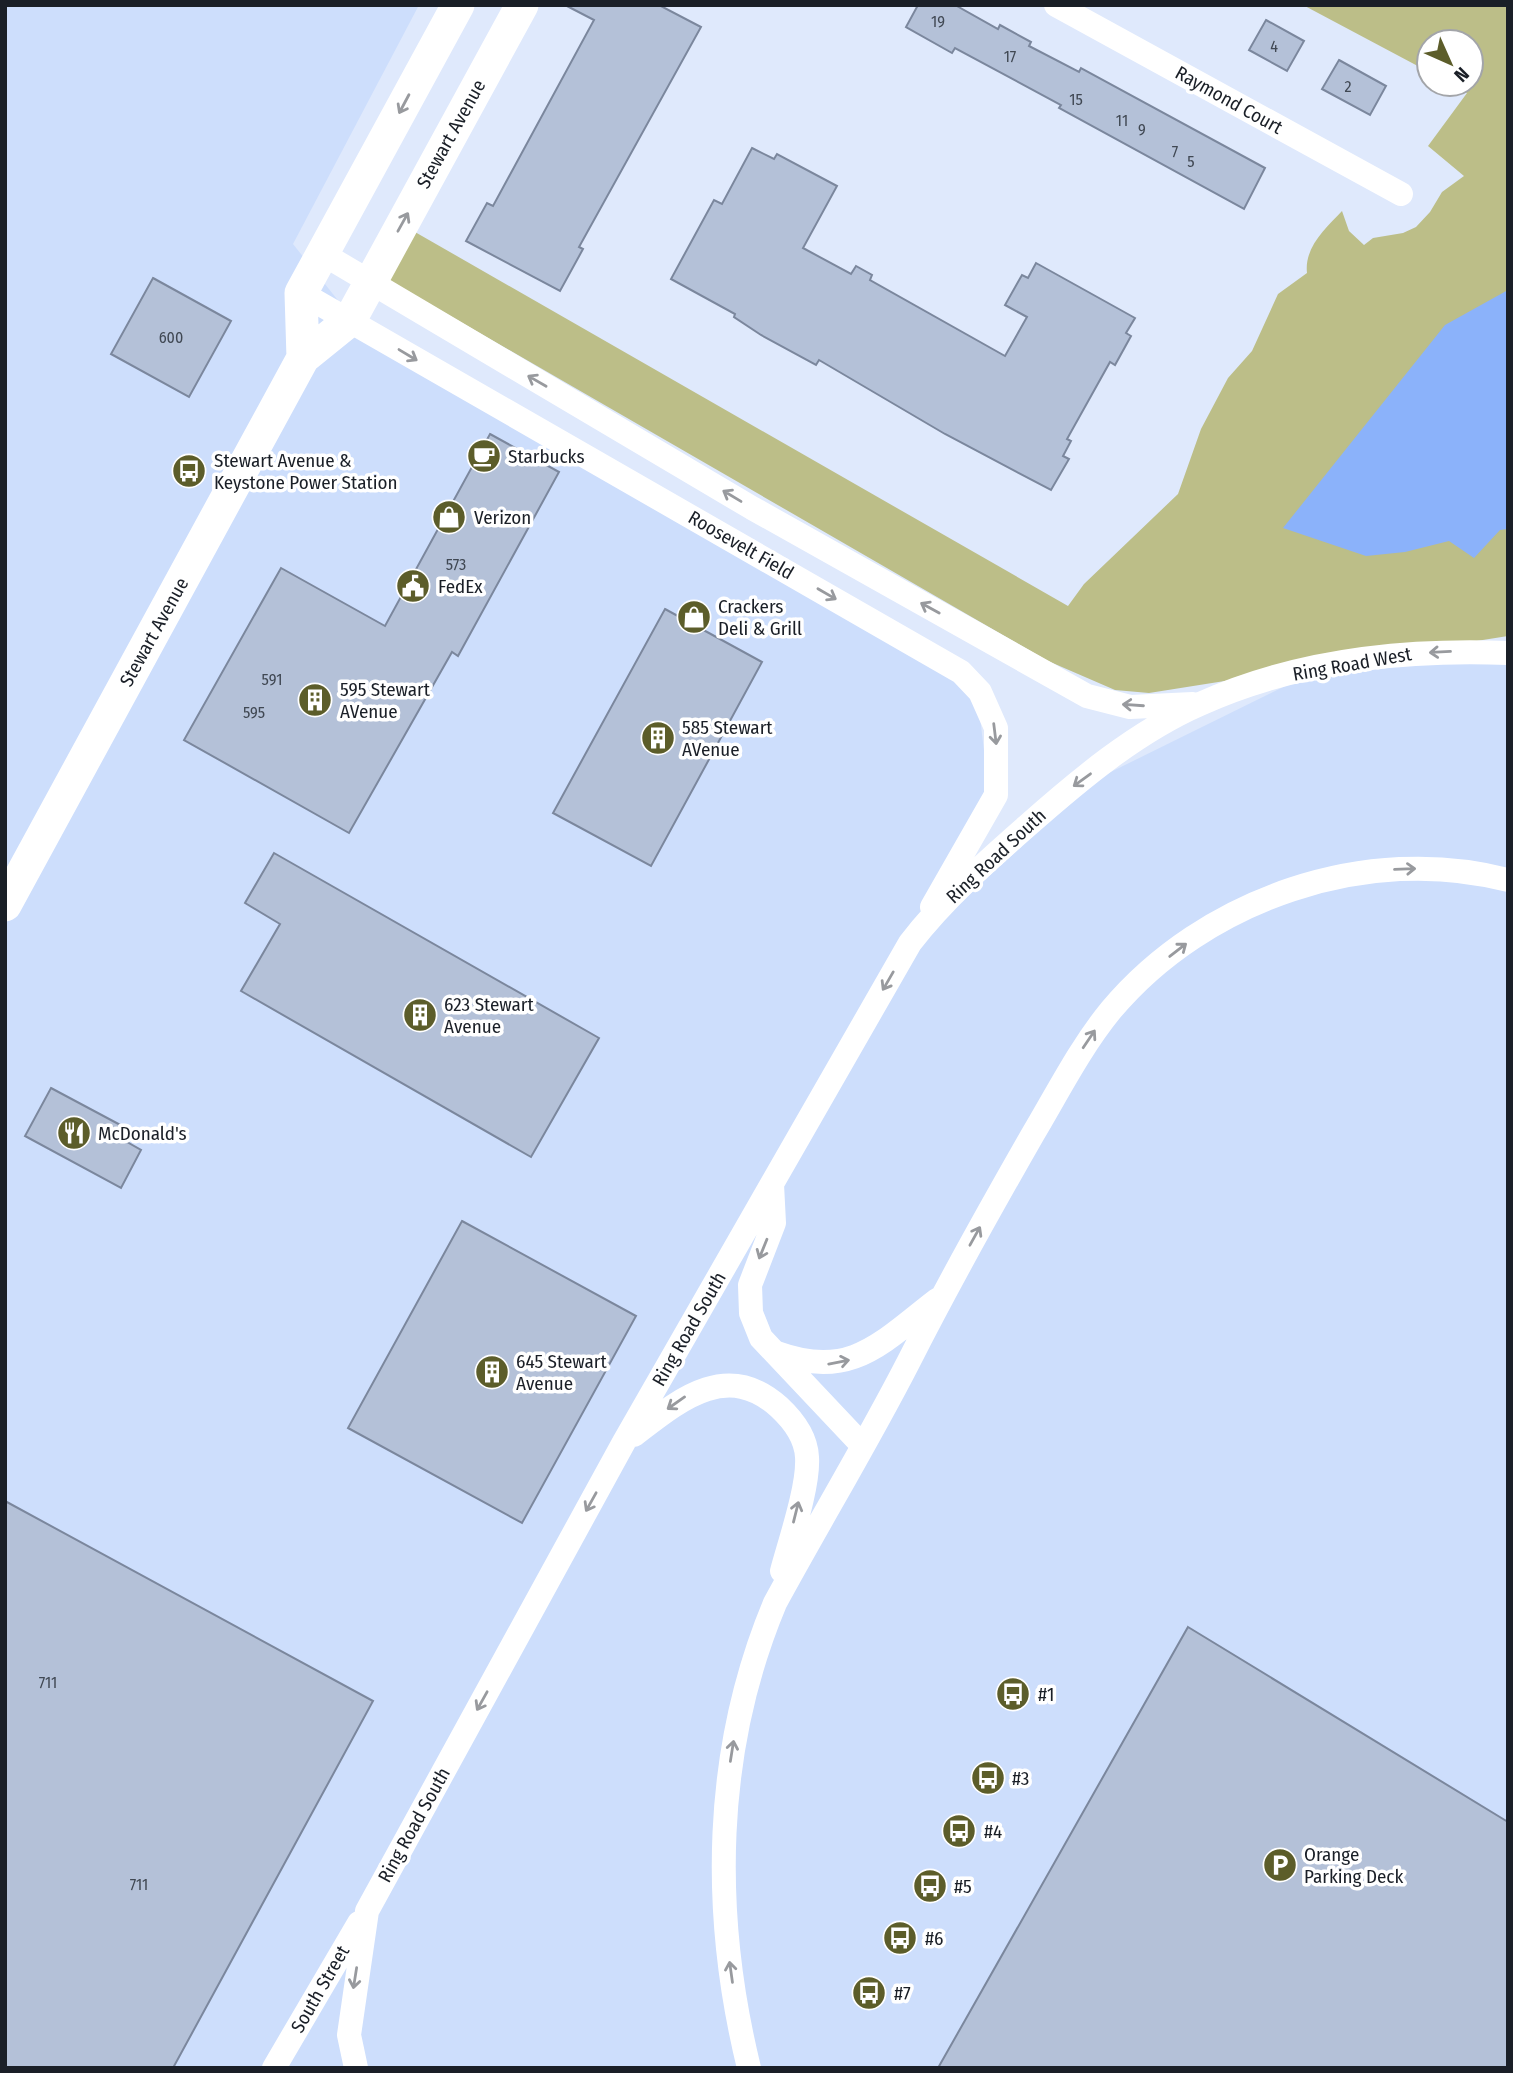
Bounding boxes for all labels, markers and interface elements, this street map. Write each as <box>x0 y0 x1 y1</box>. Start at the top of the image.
house number: 19 <box>931 12 945 31</box>
north arrow <box>1415 28 1485 98</box>
house number: 4 <box>1270 37 1278 56</box>
house number: 17 <box>1004 47 1017 66</box>
street label: Raymond Court <box>1171 61 1287 139</box>
text: N <box>1450 63 1474 87</box>
street label: Stewart Avenue <box>412 76 490 192</box>
house number: 2 <box>1344 77 1352 96</box>
house number: 15 <box>1069 90 1083 109</box>
one-way arrow <box>397 93 411 114</box>
house number: 11 <box>1116 111 1128 130</box>
house number: 9 <box>1138 120 1146 139</box>
house number: 7 <box>1172 142 1179 161</box>
house number: 5 <box>1187 152 1195 171</box>
one-way arrow <box>396 213 410 233</box>
house number: 600 <box>159 328 183 347</box>
one-way arrow <box>398 348 418 362</box>
one-way arrow <box>528 373 548 387</box>
cafe icon: Starbucks <box>465 437 503 475</box>
place label: Starbucks <box>508 445 585 468</box>
place label: Stewart Avenue & Keystone Power Station <box>214 449 397 494</box>
bus stop icon: Stewart Avenue & Keystone Power Station <box>170 452 208 490</box>
one-way arrow <box>722 489 742 503</box>
shop icon: Verizon <box>430 498 468 536</box>
place label: Verizon <box>474 506 531 529</box>
street label: Roosevelt Field <box>684 506 798 584</box>
house number: 573 <box>446 555 466 574</box>
public building icon: FedEx <box>394 567 432 605</box>
street label: Stewart Avenue <box>115 574 193 690</box>
place label: FedEx <box>438 575 483 598</box>
one-way arrow <box>817 587 837 601</box>
place label: Crackers Deli & Grill <box>718 595 802 640</box>
shop icon: Crackers Deli & Grill <box>675 598 713 636</box>
one-way arrow <box>920 601 940 615</box>
street label: Ring Road West <box>1291 642 1414 686</box>
one-way arrow <box>1428 645 1451 658</box>
house number: 591 <box>262 670 282 689</box>
place label: 595 Stewart AVenue <box>340 678 431 723</box>
building icon: 595 Stewart AVenue <box>296 681 334 719</box>
one-way arrow <box>1122 699 1145 712</box>
house number: 595 <box>243 703 265 722</box>
place label: 585 Stewart AVenue <box>682 716 773 761</box>
building icon: 585 Stewart AVenue <box>639 719 677 757</box>
one-way arrow <box>989 722 1002 745</box>
one-way arrow <box>1073 773 1092 788</box>
street label: Ring Road South <box>941 804 1051 908</box>
one-way arrow <box>1393 863 1416 876</box>
one-way arrow <box>1168 942 1187 957</box>
one-way arrow <box>881 971 895 991</box>
place label: 623 Stewart Avenue <box>444 993 535 1038</box>
building icon: 623 Stewart Avenue <box>401 996 439 1034</box>
one-way arrow <box>1082 1030 1097 1049</box>
restaurant icon: McDonald's <box>55 1114 93 1152</box>
place label: McDonald's <box>98 1122 187 1145</box>
one-way arrow <box>969 1226 982 1247</box>
one-way arrow <box>755 1237 768 1259</box>
street label: Ring Road South <box>647 1268 731 1390</box>
place label: 645 Stewart Avenue <box>516 1350 607 1395</box>
building icon: 645 Stewart Avenue <box>473 1353 511 1391</box>
one-way arrow <box>827 1354 850 1368</box>
one-way arrow <box>667 1396 686 1410</box>
one-way arrow <box>584 1491 597 1512</box>
one-way arrow <box>790 1501 804 1524</box>
house number: 711 <box>39 1673 57 1692</box>
bus stop icon: #1 <box>994 1675 1032 1713</box>
place label: #1 <box>1038 1683 1054 1706</box>
one-way arrow <box>475 1690 488 1711</box>
one-way arrow <box>726 1740 739 1763</box>
bus stop icon: #3 <box>969 1759 1007 1797</box>
street label: Ring Road South <box>373 1763 455 1887</box>
place label: #3 <box>1012 1767 1029 1790</box>
bus stop icon: #4 <box>940 1812 978 1850</box>
place label: #4 <box>984 1820 1002 1843</box>
place label: Orange Parking Deck <box>1304 1843 1403 1888</box>
parking icon: Orange Parking Deck <box>1261 1846 1299 1884</box>
bus stop icon: #5 <box>911 1867 949 1905</box>
house number: 711 <box>130 1875 148 1894</box>
place label: #5 <box>954 1875 972 1898</box>
bus stop icon: #6 <box>881 1919 919 1957</box>
place label: #6 <box>925 1927 943 1950</box>
street label: South Street <box>286 1941 355 2037</box>
one-way arrow <box>725 1961 738 1984</box>
one-way arrow <box>349 1966 362 1989</box>
bus stop icon: #7 <box>850 1974 888 2012</box>
place label: #7 <box>894 1982 911 2005</box>

